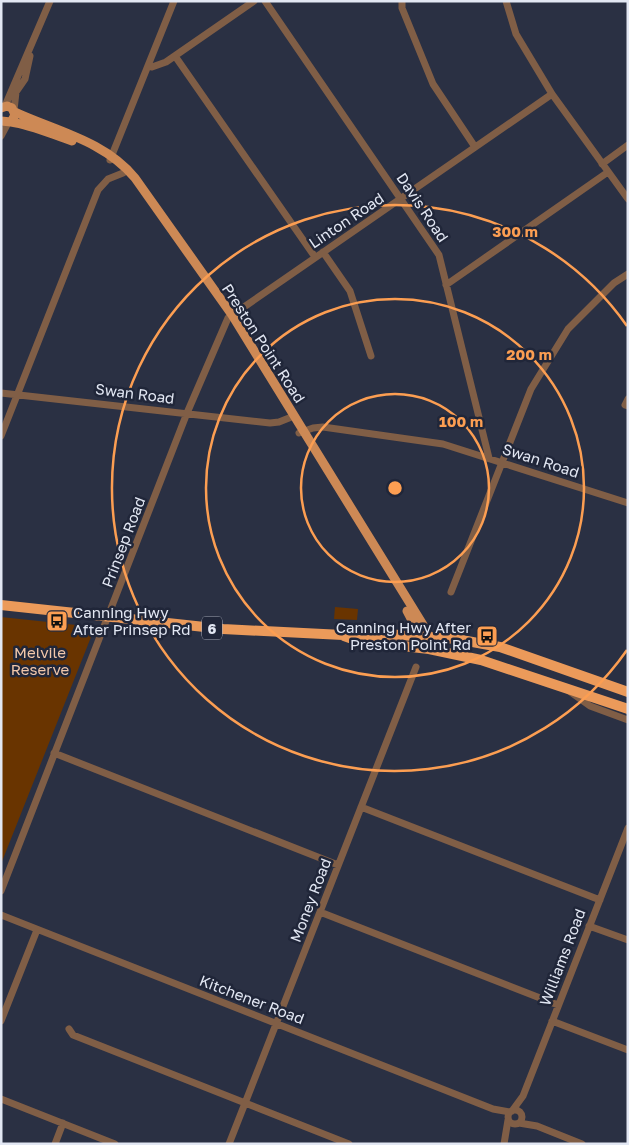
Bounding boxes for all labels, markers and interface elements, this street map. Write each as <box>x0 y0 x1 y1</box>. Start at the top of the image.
street label: Davis Road <box>393 169 453 245</box>
street label: Linton Road <box>305 188 387 252</box>
text: 300 m <box>492 222 538 240</box>
street label: Preston Point Road <box>219 280 309 406</box>
text: 200 m <box>506 345 552 363</box>
street label: Swan Road <box>94 379 176 407</box>
text: 100 m <box>439 412 483 430</box>
street label: Swan Road <box>500 439 582 481</box>
centre of rings <box>386 479 404 497</box>
street label: Prinsep Road <box>98 494 148 590</box>
place label: Canning Hwy After Prinsep Rd <box>73 603 191 638</box>
bus stop icon: Canning Hwy After Prinsep Rd <box>45 609 69 633</box>
road number: 6 <box>202 616 222 640</box>
place label: Canning Hwy After Preston Point Rd <box>336 618 471 653</box>
bus stop icon: Canning Hwy After Preston Point Rd <box>475 624 499 648</box>
park label: Melvile Reserve <box>11 643 70 678</box>
street label: Money Road <box>286 855 334 945</box>
street label: Williams Road <box>535 906 589 1008</box>
street label: Kitchener Road <box>197 971 307 1027</box>

